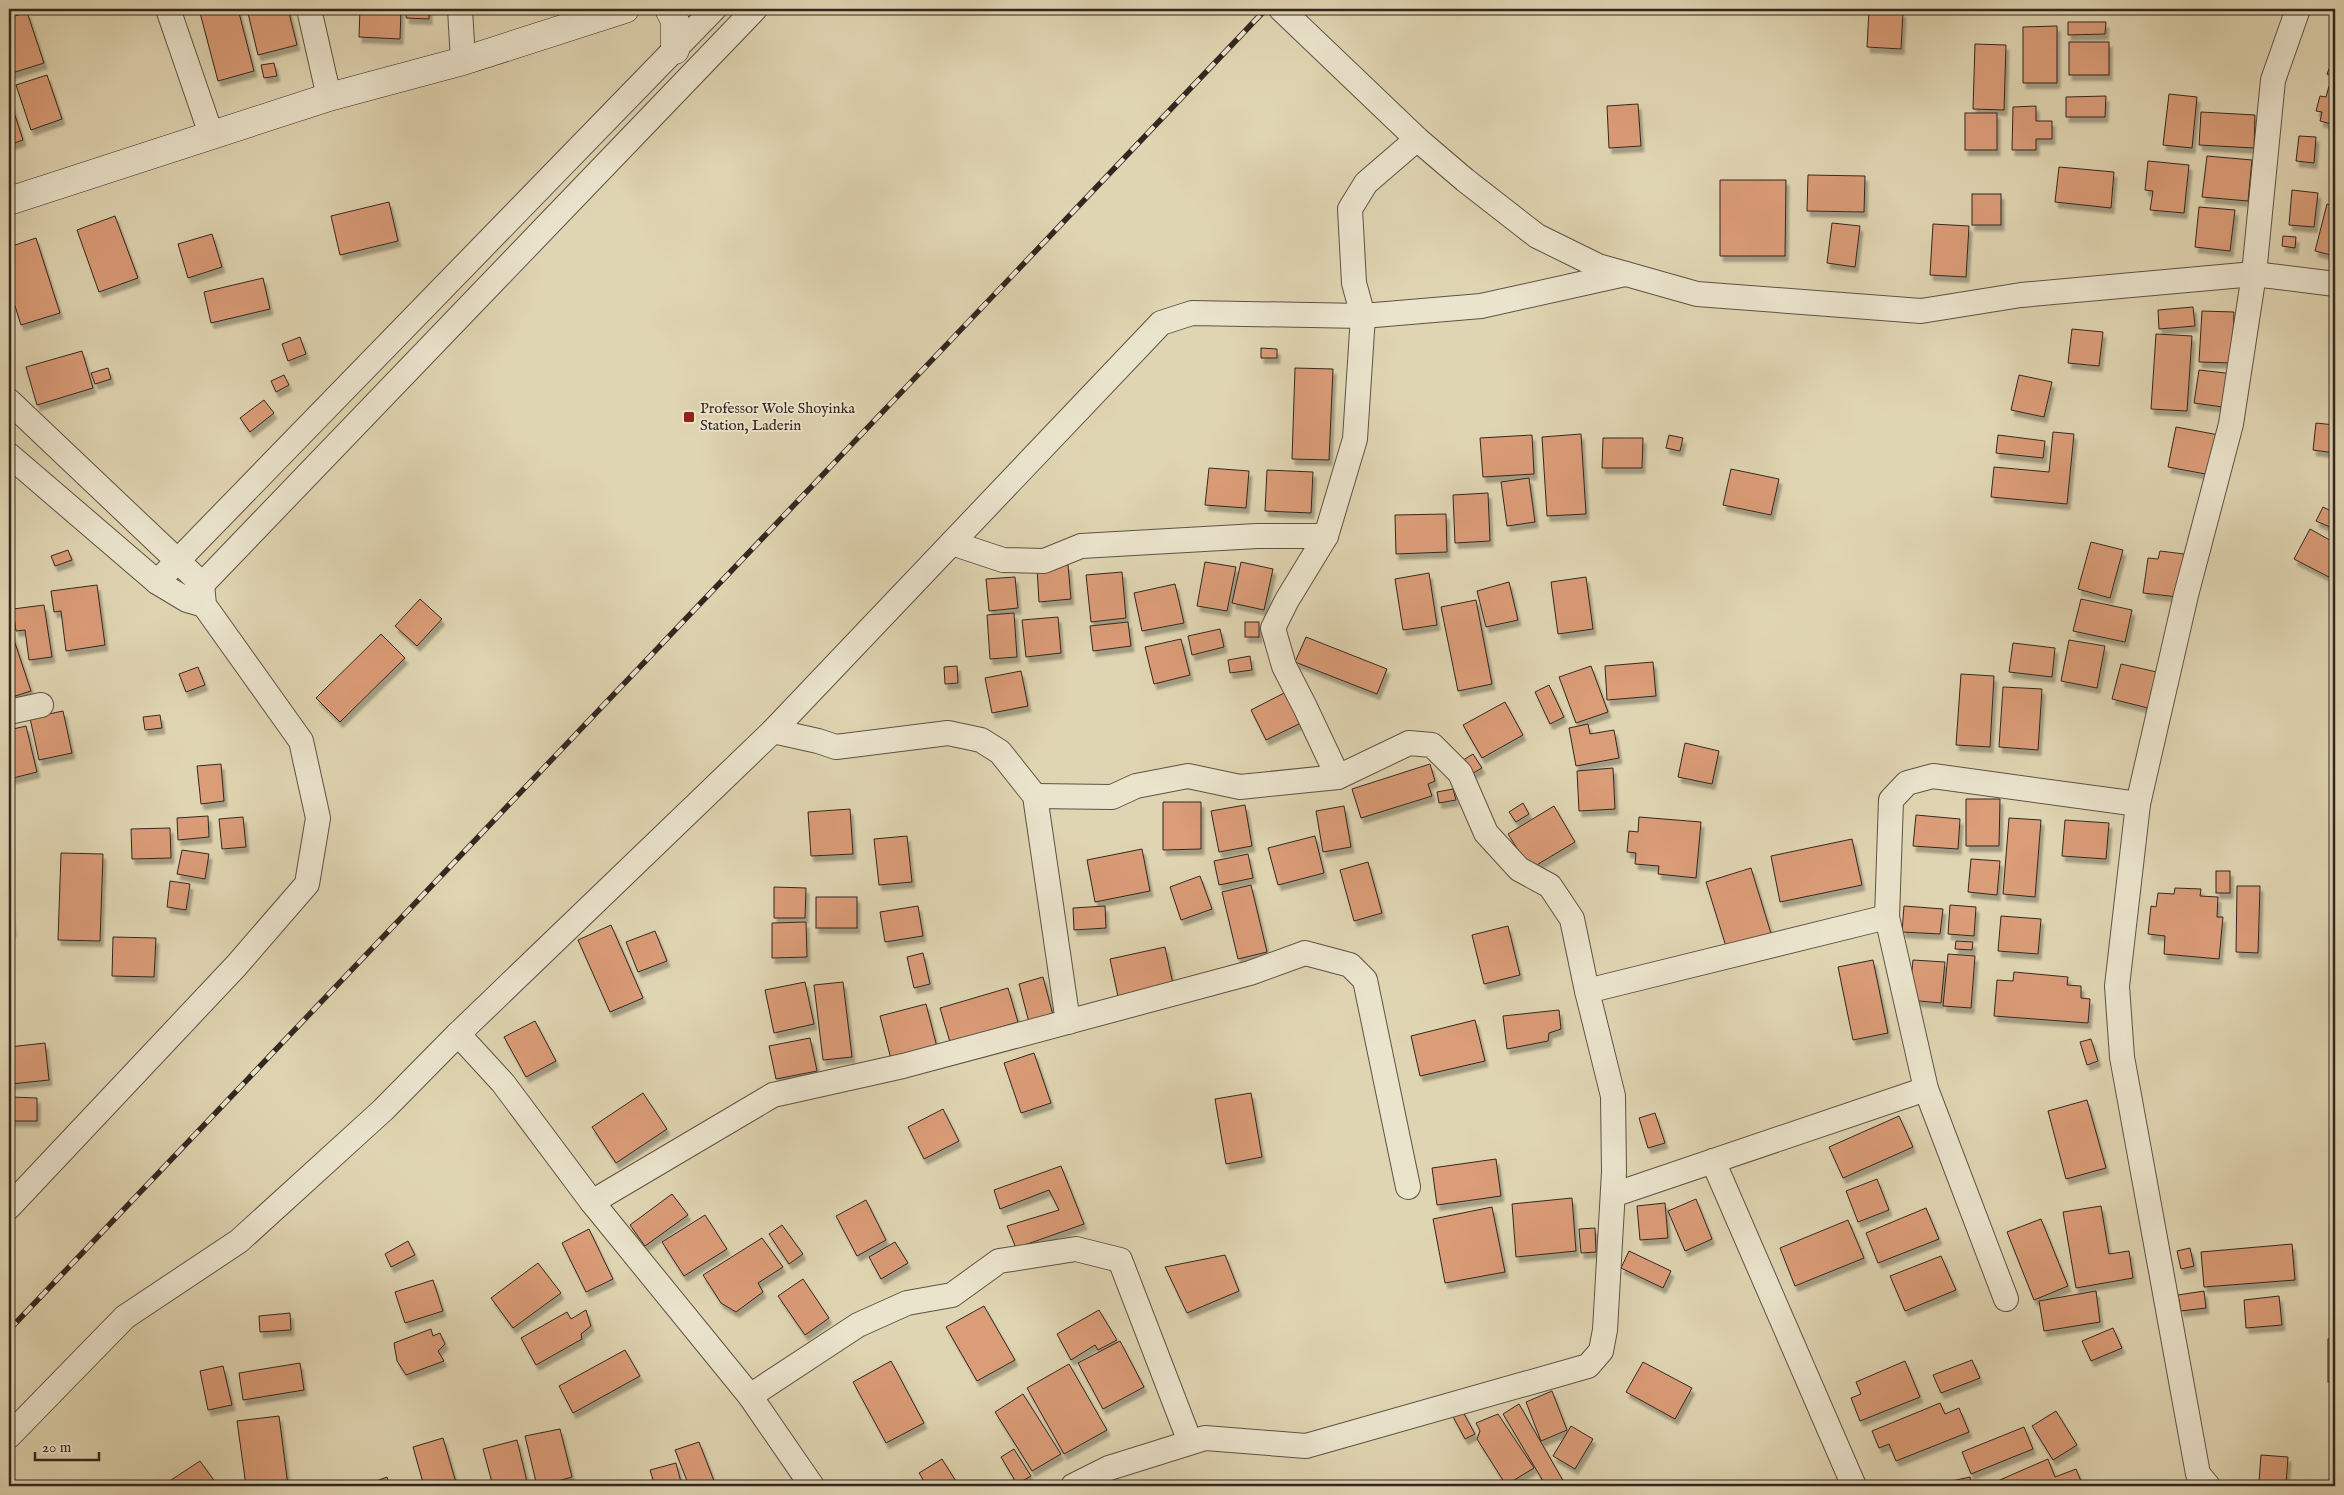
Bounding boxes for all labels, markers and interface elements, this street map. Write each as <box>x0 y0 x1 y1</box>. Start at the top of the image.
place label: Professor Wole Shoyinka Station, Laderin <box>700 399 856 435</box>
marker: Professor Wole Shoyinka Station, Laderin <box>682 410 696 424</box>
scale bar <box>35 1430 99 1462</box>
text: 20 m <box>42 1438 72 1457</box>

